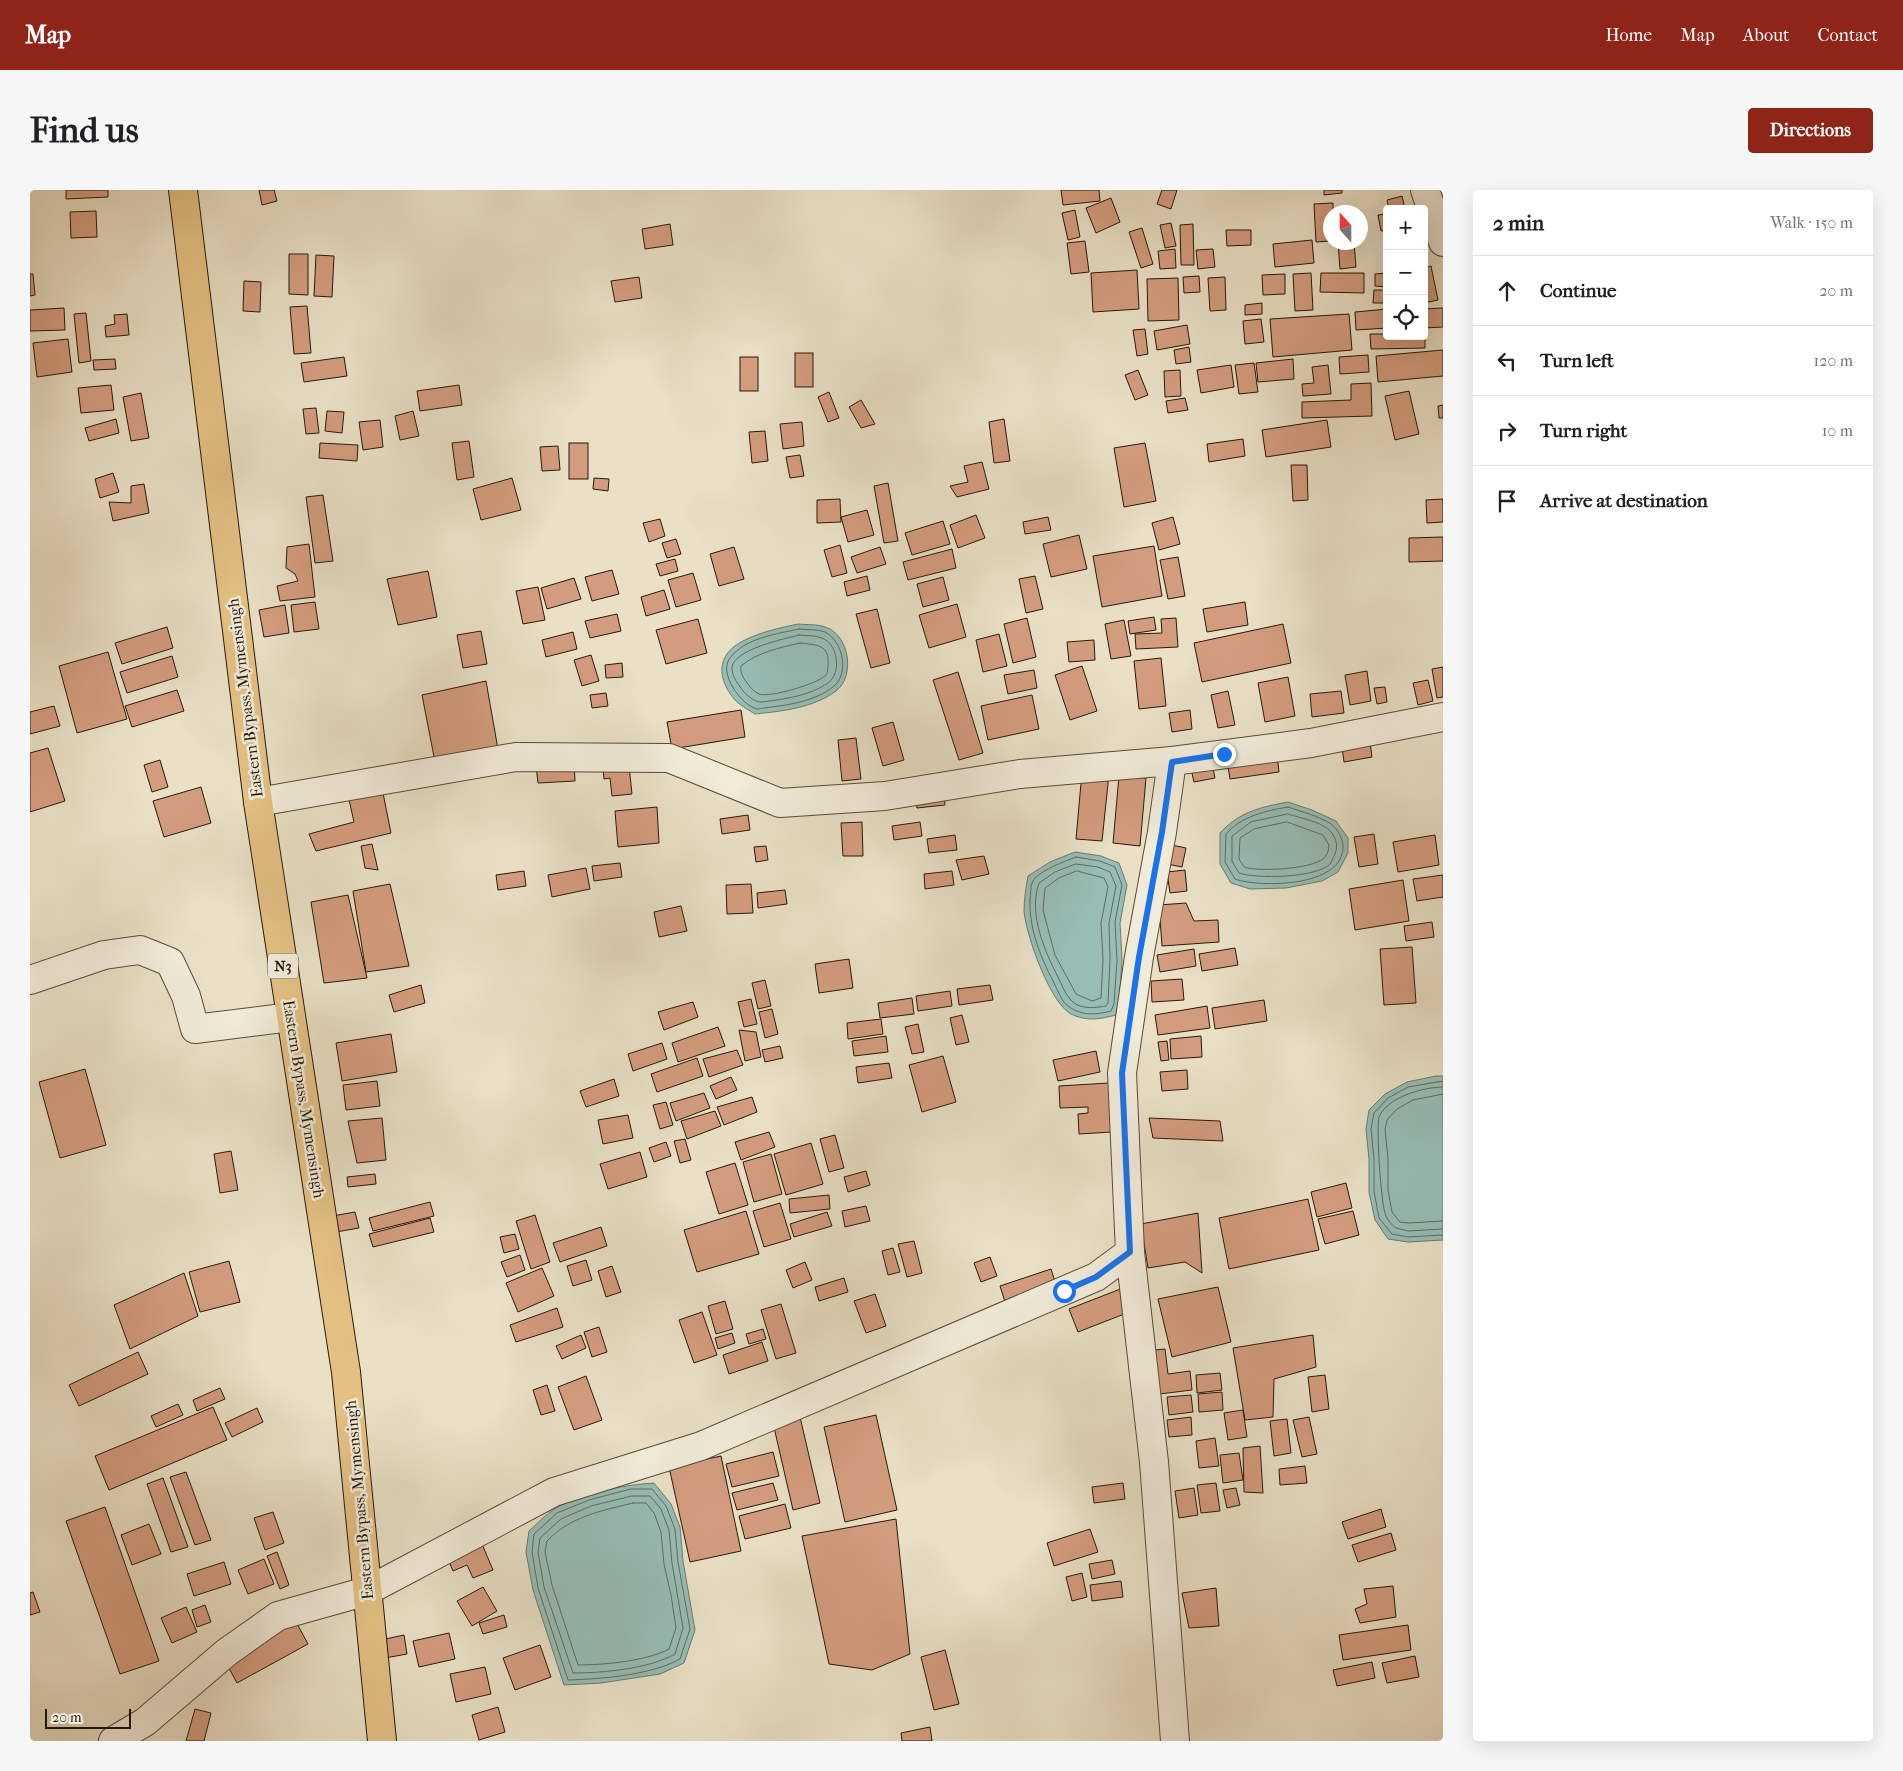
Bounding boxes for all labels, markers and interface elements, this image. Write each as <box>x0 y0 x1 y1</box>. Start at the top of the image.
text: Map <box>25 21 71 49</box>
text: Home <box>1605 25 1652 46</box>
text: Map <box>1680 25 1715 46</box>
text: About <box>1743 25 1789 46</box>
text: Contact <box>1817 25 1878 46</box>
button: Directions <box>1748 108 1873 153</box>
text: Find us <box>30 110 139 151</box>
north arrow <box>1323 205 1368 250</box>
map controls <box>1383 205 1428 340</box>
button: + <box>1383 205 1428 250</box>
text: 2 min <box>1493 211 1544 235</box>
text: Walk · 150 m <box>1770 213 1853 232</box>
button: − <box>1383 250 1428 295</box>
icon: ahead <box>1493 277 1521 305</box>
text: Continue <box>1540 280 1616 302</box>
text: 20 m <box>1819 281 1853 300</box>
button: locate <box>1383 295 1428 340</box>
icon: left <box>1493 347 1521 375</box>
text: Turn left <box>1540 350 1614 372</box>
text: 120 m <box>1814 351 1853 370</box>
icon: right <box>1493 417 1521 445</box>
text: Turn right <box>1540 420 1627 442</box>
text: 10 m <box>1822 421 1853 440</box>
icon: arrive <box>1493 487 1521 515</box>
text: Arrive at destination <box>1540 490 1708 512</box>
street label: Eastern Bypass, Mymensingh <box>223 597 267 799</box>
route end <box>1213 743 1236 766</box>
road number: N3 <box>268 954 298 978</box>
street label: Eastern Bypass, Mymensingh <box>279 999 329 1199</box>
route start <box>1053 1280 1076 1303</box>
street label: Eastern Bypass, Mymensingh <box>341 1399 377 1601</box>
scale bar <box>45 1706 131 1729</box>
text: 20 m <box>52 1709 82 1726</box>

